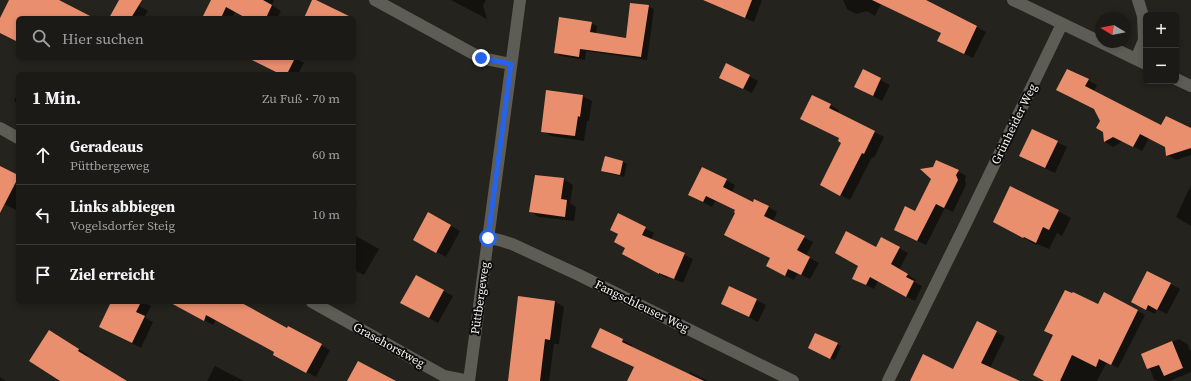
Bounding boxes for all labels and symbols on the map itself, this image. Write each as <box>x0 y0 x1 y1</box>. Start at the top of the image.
north arrow <box>1095 12 1131 48</box>
route end <box>472 49 490 67</box>
street label: Grünheider Weg <box>988 81 1040 167</box>
route start <box>479 229 497 247</box>
street label: Püttbergeweg <box>467 261 493 335</box>
street label: Fangschleuser Weg <box>592 276 692 336</box>
street label: Grasehorstweg <box>350 319 428 371</box>

